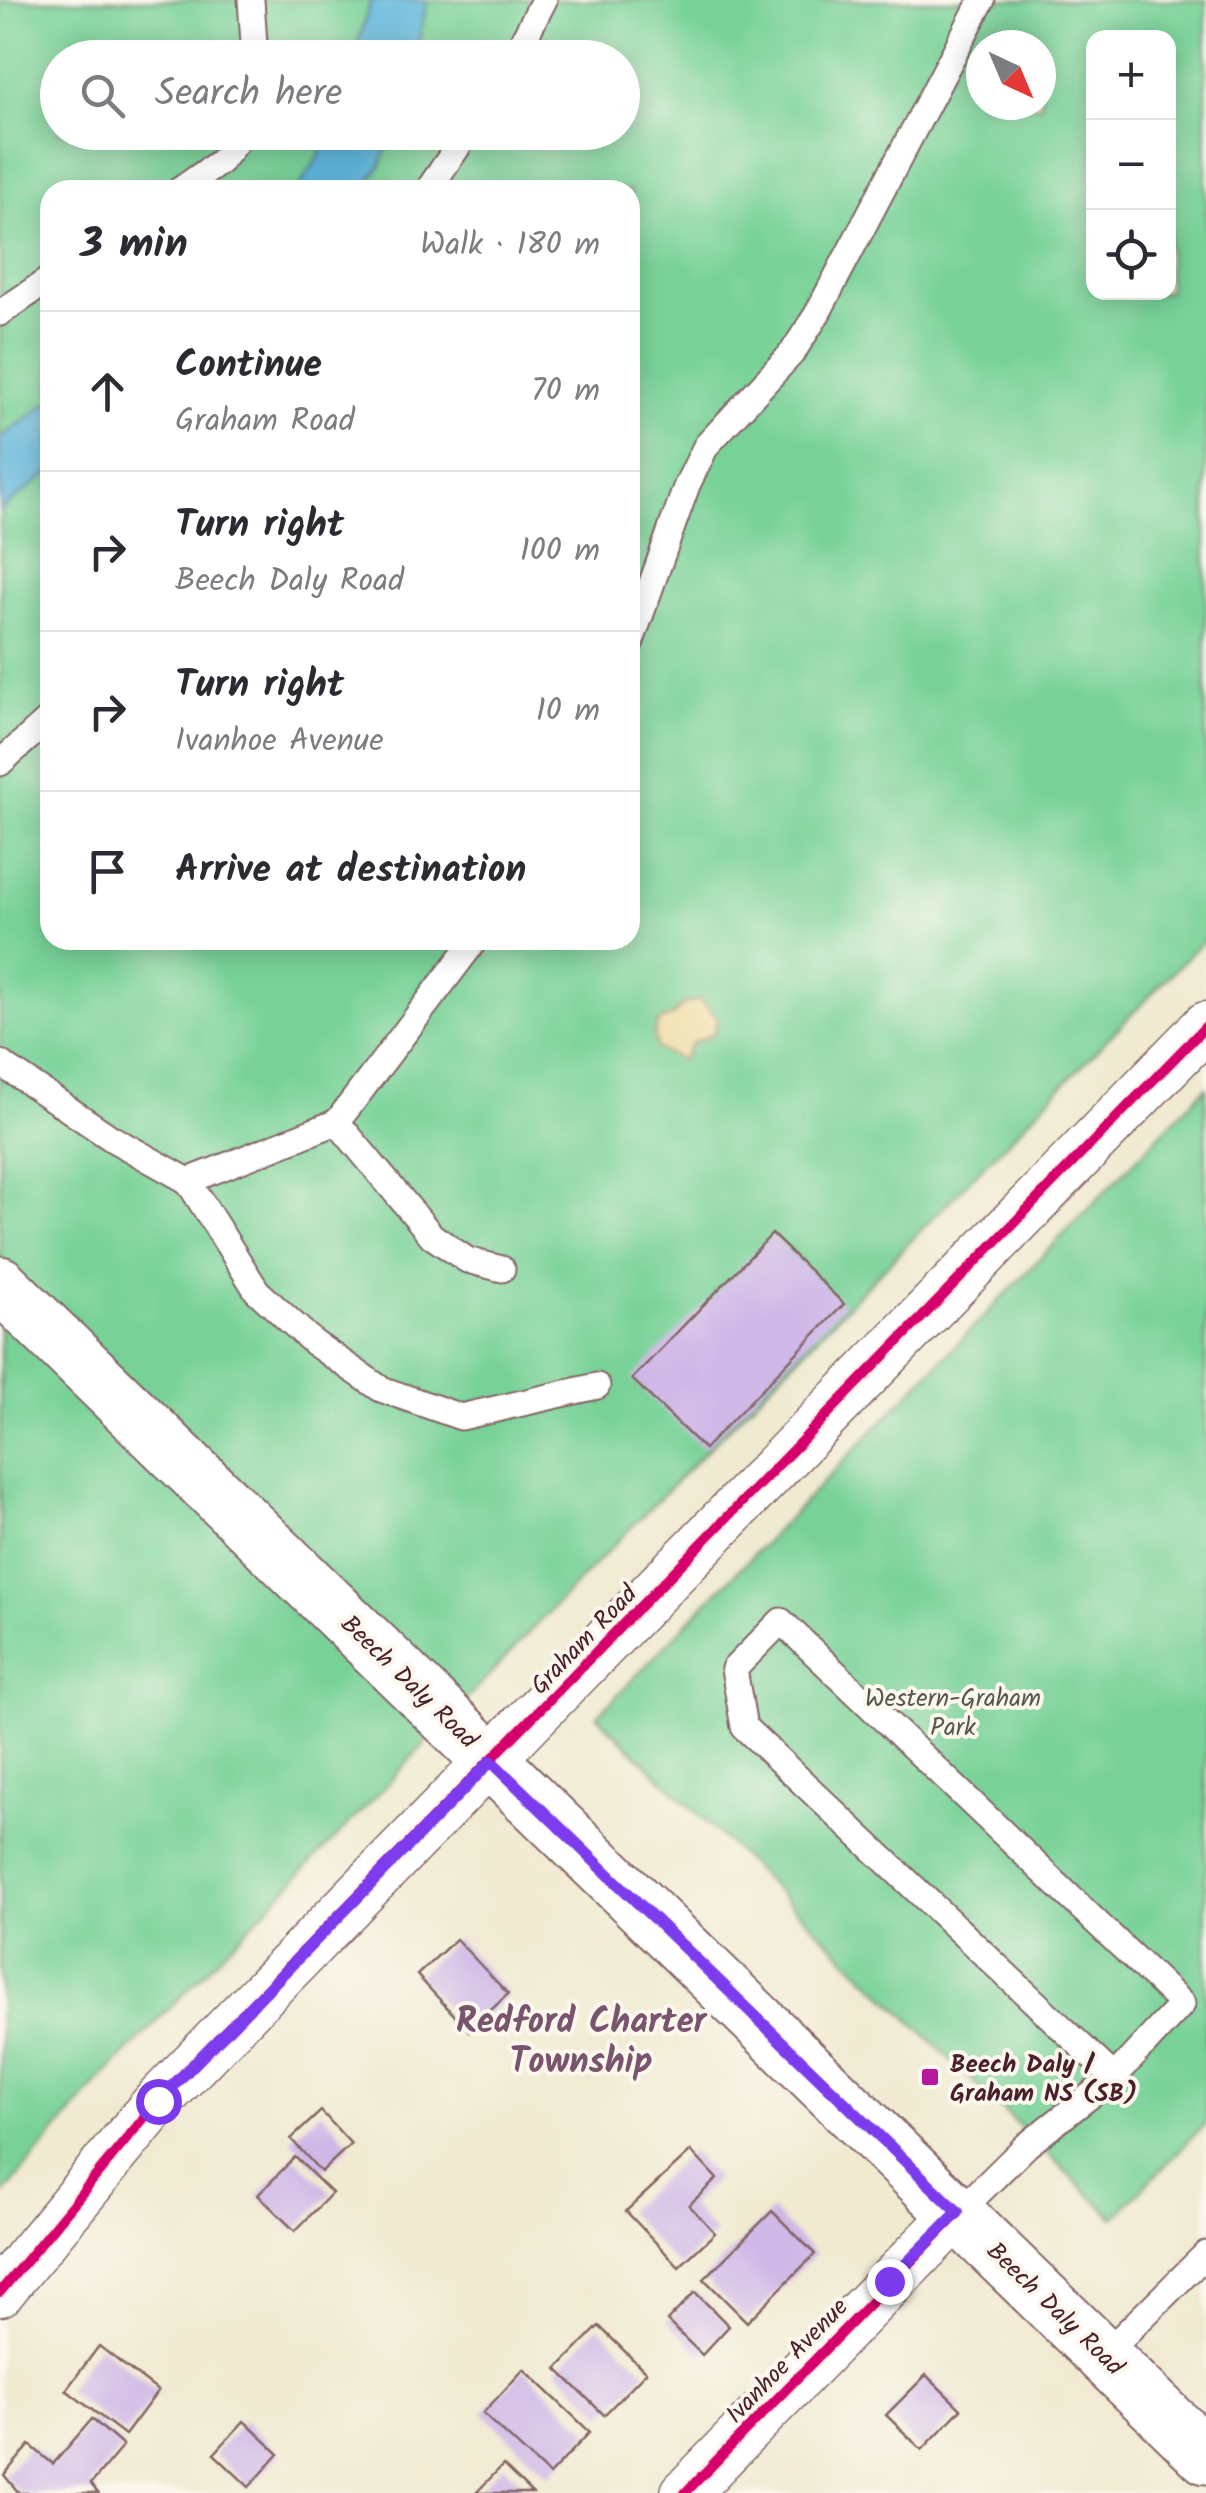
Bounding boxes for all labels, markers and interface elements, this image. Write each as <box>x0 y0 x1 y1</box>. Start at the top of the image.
north arrow <box>966 30 1056 120</box>
map controls <box>1086 30 1176 300</box>
button: + <box>1086 30 1176 120</box>
search box <box>40 40 640 150</box>
text: Search here <box>155 65 342 125</box>
icon: search <box>75 68 130 123</box>
button: − <box>1086 120 1176 210</box>
button: locate <box>1086 210 1176 300</box>
text: 3 min <box>80 212 188 279</box>
text: Walk · 180 m <box>420 220 600 271</box>
text: Continue <box>175 336 322 396</box>
icon: ahead <box>80 364 135 419</box>
text: 70 m <box>531 366 600 417</box>
text: Graham Road <box>175 396 355 447</box>
text: Turn right <box>175 496 344 556</box>
icon: right <box>80 524 135 579</box>
text: 100 m <box>520 526 600 577</box>
text: Beech Daly Road <box>175 556 404 607</box>
text: Turn right <box>175 656 344 716</box>
icon: right <box>80 684 135 739</box>
text: 10 m <box>536 686 600 737</box>
text: Ivanhoe Avenue <box>175 716 384 767</box>
text: Arrive at destination <box>175 841 526 901</box>
icon: arrive <box>80 844 135 899</box>
street label: Graham Road <box>521 1575 649 1705</box>
street label: Beech Daly Road <box>330 1606 488 1760</box>
park label: Western-Graham Park <box>865 1679 1041 1748</box>
district label: Redford Charter Township <box>456 1995 708 2091</box>
place label: Beech Daly / Graham NS (SB) <box>950 2045 1137 2114</box>
marker: Beech Daly / Graham NS (SB) <box>919 2066 941 2088</box>
route start <box>136 2079 182 2125</box>
street label: Beech Daly Road <box>976 2233 1134 2387</box>
route end <box>867 2259 913 2305</box>
street label: Ivanhoe Avenue <box>716 2289 858 2434</box>

